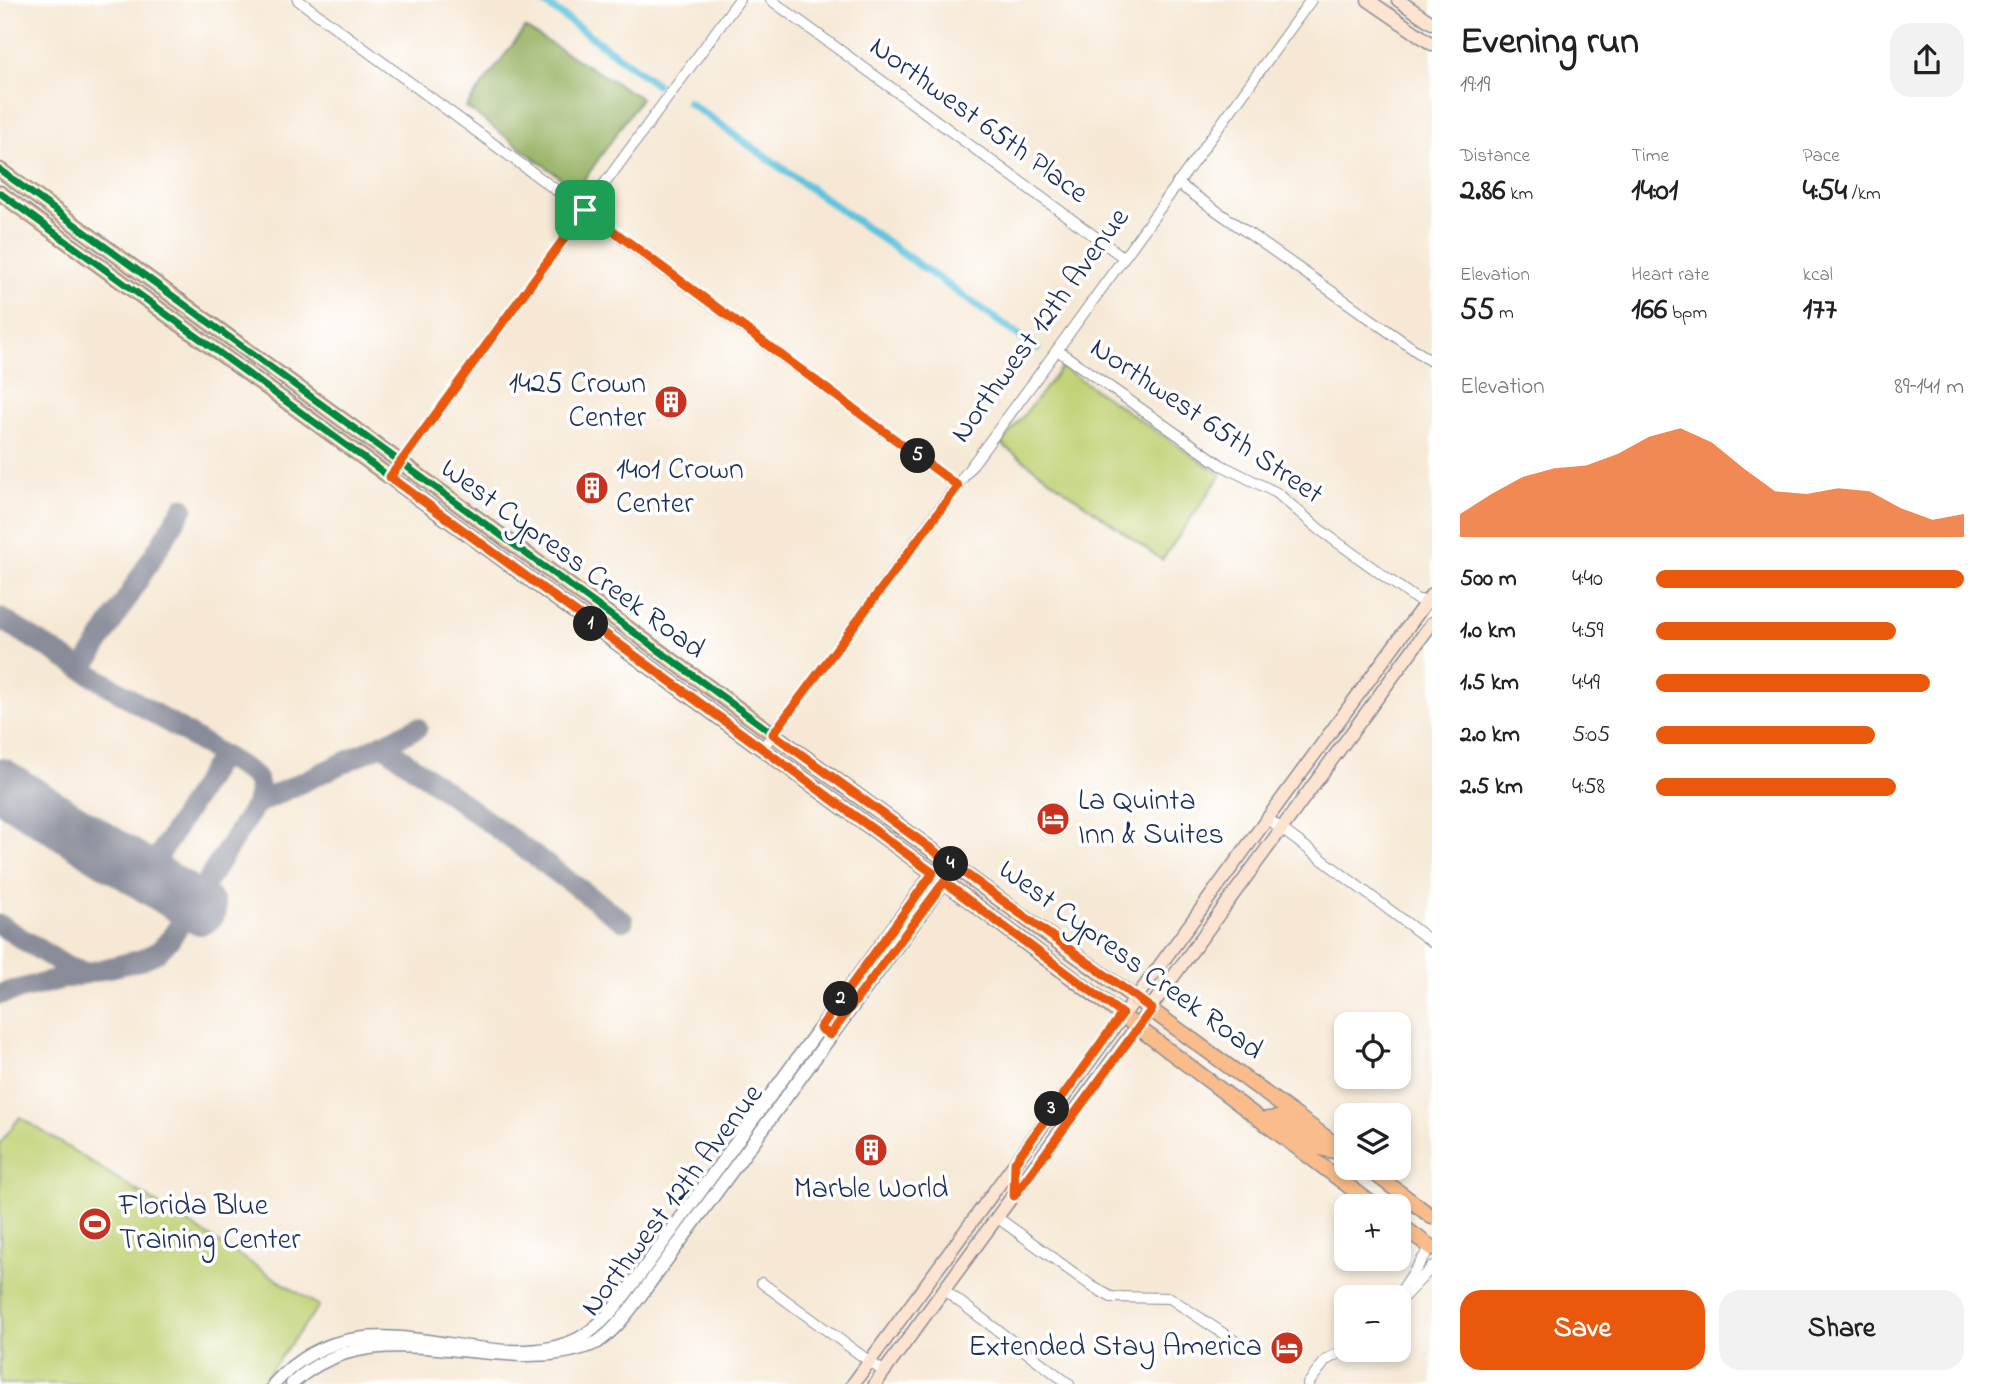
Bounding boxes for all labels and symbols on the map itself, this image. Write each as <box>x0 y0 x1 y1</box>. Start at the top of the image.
street label: Northwest 65th Place <box>859 26 1097 216</box>
pin <box>555 180 615 240</box>
street label: Northwest 12th Avenue <box>940 199 1142 453</box>
street label: Northwest 65th Street <box>1080 327 1332 517</box>
place label: 1425 Crown Center <box>509 363 647 441</box>
building icon: 1425 Crown Center <box>652 383 690 421</box>
pin: 5 <box>900 438 936 474</box>
street label: West Cypress Creek Road <box>430 449 714 671</box>
place label: 1401 Crown Center <box>616 449 744 527</box>
building icon: 1401 Crown Center <box>573 469 611 507</box>
pin: 1 <box>574 606 608 642</box>
place label: La Quinta Inn & Suites <box>1078 780 1224 858</box>
hotel icon: La Quinta Inn & Suites <box>1034 800 1072 838</box>
pin: 4 <box>934 846 968 882</box>
street label: West Cypress Creek Road <box>988 850 1272 1072</box>
pin: 2 <box>824 982 858 1016</box>
street label: Northwest 12th Avenue <box>571 1075 776 1327</box>
pin: 3 <box>1034 1092 1070 1126</box>
building icon: Marble World <box>852 1131 890 1169</box>
place label: Marble World <box>794 1168 948 1212</box>
place label: Florida Blue Training Center <box>118 1185 301 1263</box>
sports icon: Florida Blue Training Center <box>76 1205 114 1243</box>
place label: Extended Stay America <box>968 1326 1262 1370</box>
hotel icon: Extended Stay America <box>1268 1329 1306 1367</box>

